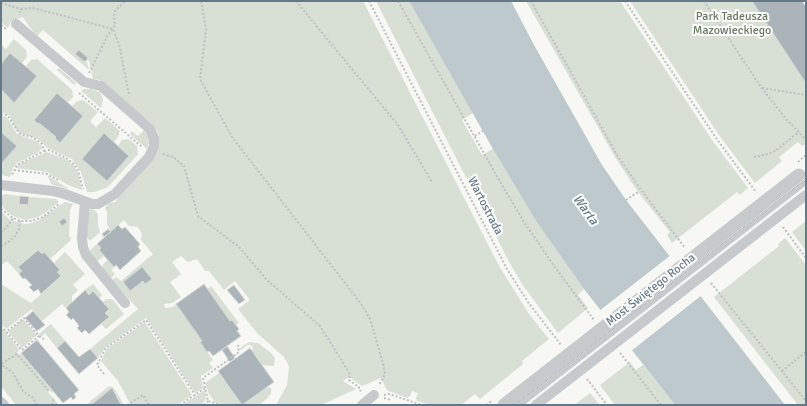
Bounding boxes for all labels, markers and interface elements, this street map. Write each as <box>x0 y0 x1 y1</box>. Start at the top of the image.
park label: Park Tadeusza Mazowieckiego <box>693 10 771 38</box>
street label: Wartostrada <box>464 175 506 237</box>
water label: Warta <box>569 192 601 228</box>
street label: Most Świętego Rocha <box>603 251 699 329</box>

